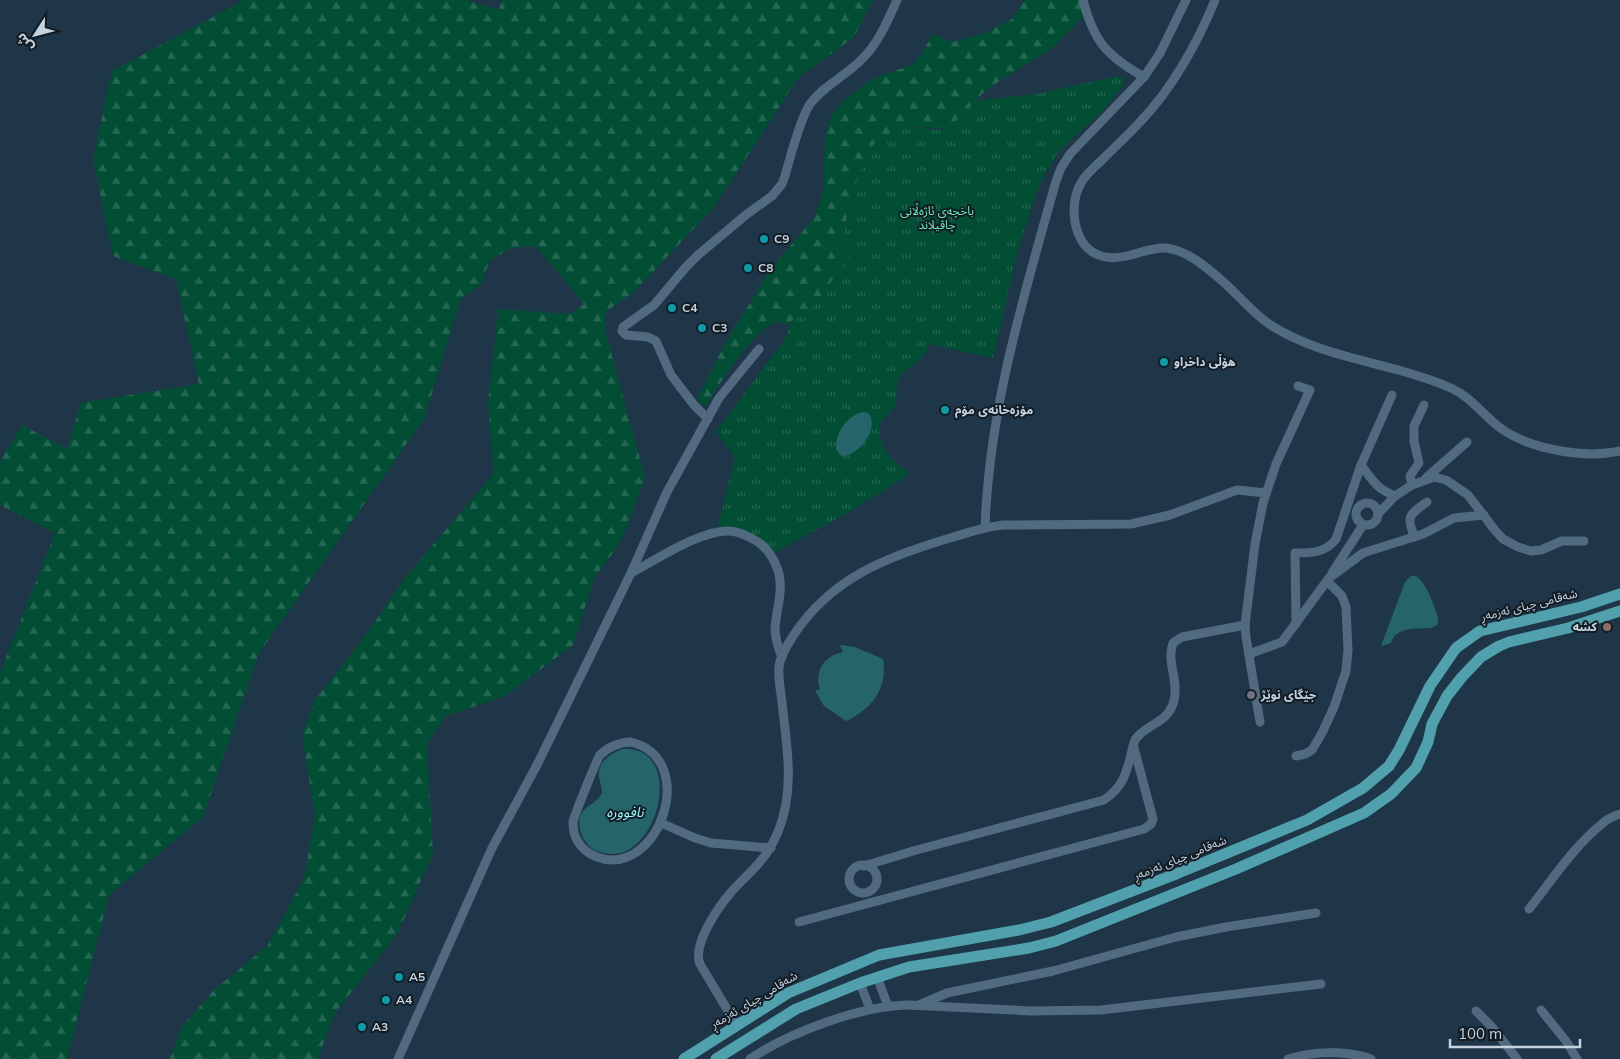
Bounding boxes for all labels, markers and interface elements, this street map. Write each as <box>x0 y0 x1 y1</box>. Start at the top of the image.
north arrow <box>10 10 60 60</box>
text: ش <box>12 30 37 56</box>
park label: باخچەی ئاژەڵانی چاڤیلاند <box>900 202 974 233</box>
place label: C9 <box>774 231 789 246</box>
marker: C9 <box>758 233 770 245</box>
place label: C8 <box>758 260 773 275</box>
marker: C8 <box>742 262 754 274</box>
place label: C4 <box>682 300 697 315</box>
marker: C4 <box>666 302 678 314</box>
place label: C3 <box>712 320 727 335</box>
marker: C3 <box>696 322 708 334</box>
place label: هۆڵی داخراو <box>1174 353 1236 369</box>
marker: هۆڵی داخراو <box>1158 356 1170 368</box>
place label: مۆزەخانەی مۆم <box>955 402 1033 419</box>
marker: مۆزەخانەی مۆم <box>939 404 951 416</box>
street label: شەقامی چیای ئەزمەڕ <box>1478 585 1580 627</box>
place label: كشه <box>1573 619 1598 634</box>
marker: كشه <box>1601 621 1613 633</box>
place label: جێگای نوێژ <box>1260 687 1317 702</box>
marker: جێگای نوێژ <box>1245 689 1257 701</box>
water label: نافوورە <box>606 803 645 821</box>
street label: شەقامی چیای ئەزمەڕ <box>1130 832 1230 887</box>
street label: شەقامی چیای ئەزمەڕ <box>707 968 802 1035</box>
place label: A5 <box>409 969 425 984</box>
marker: A5 <box>393 971 405 983</box>
place label: A4 <box>396 992 412 1007</box>
marker: A4 <box>380 994 392 1006</box>
scale bar <box>1450 1016 1580 1048</box>
place label: A3 <box>372 1019 388 1034</box>
marker: A3 <box>356 1021 368 1033</box>
text: 100 m <box>1458 1024 1502 1043</box>

